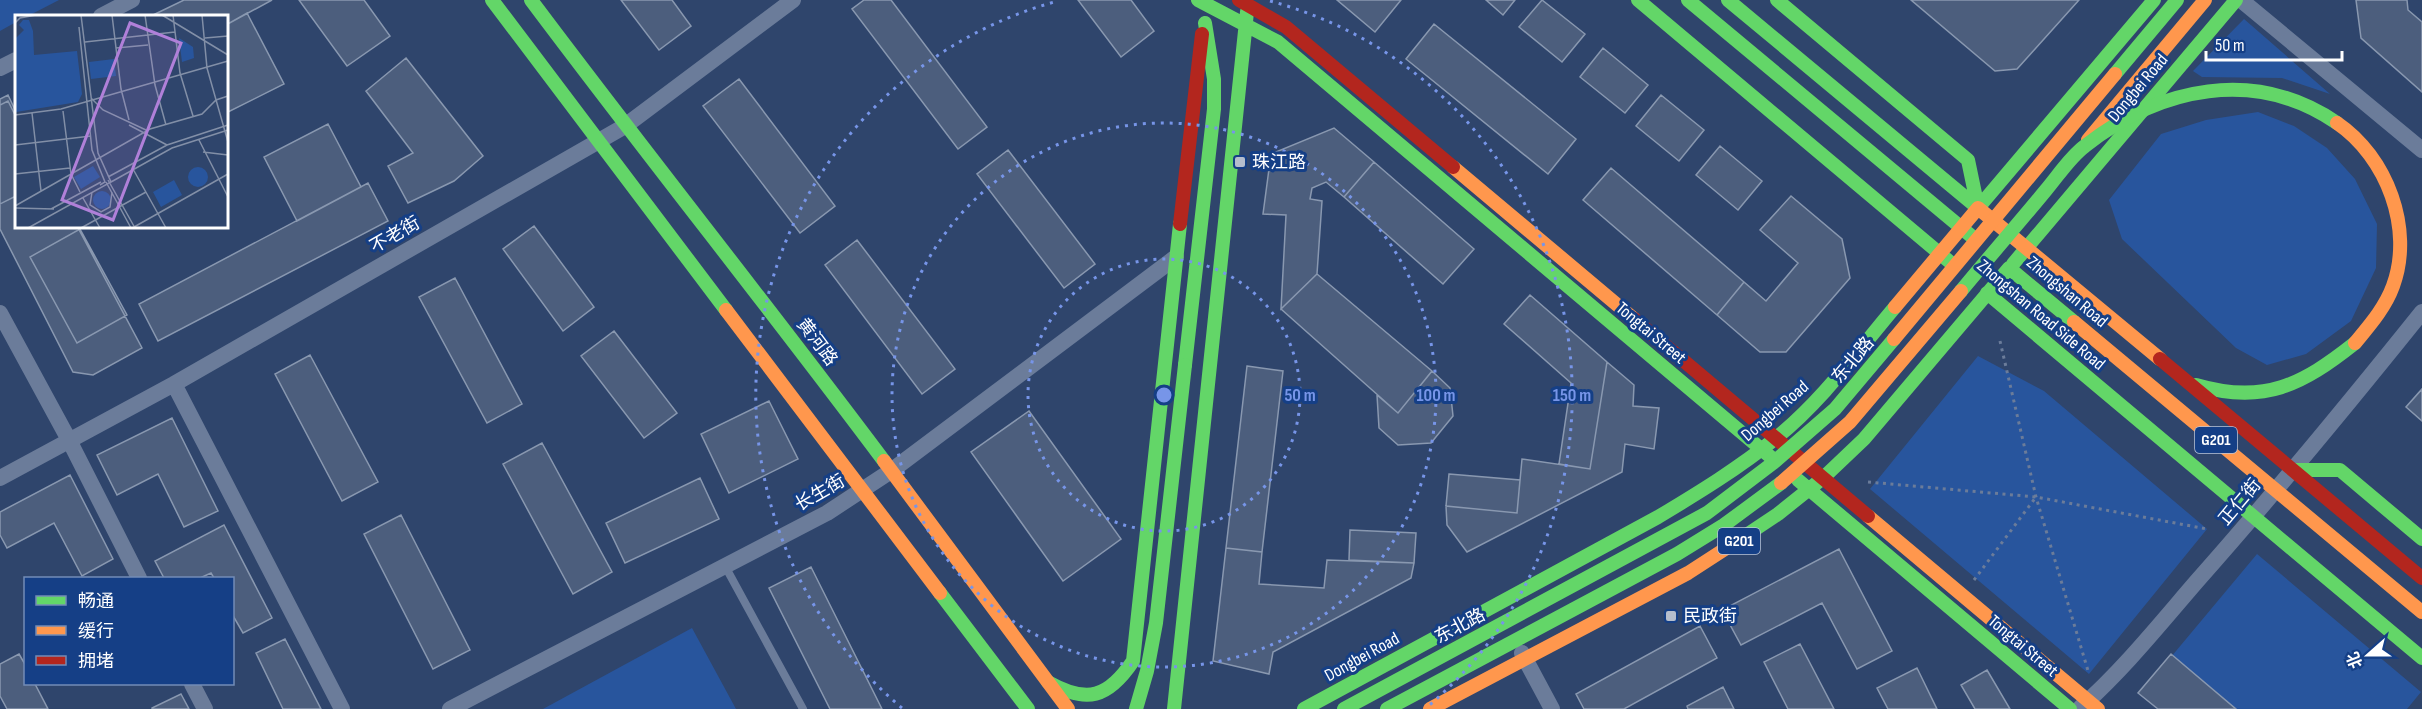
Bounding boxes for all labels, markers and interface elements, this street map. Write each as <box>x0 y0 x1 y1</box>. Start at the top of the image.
inset map <box>15 15 228 228</box>
scale bar <box>2206 24 2342 62</box>
text: 50 m <box>2215 35 2245 56</box>
street label: Dongbei Road <box>2104 50 2172 126</box>
place label: 珠江路 <box>1252 152 1306 173</box>
marker: 珠江路 <box>1233 155 1247 169</box>
street label: 不老街 <box>366 212 424 258</box>
street label: Zhongshan Road <box>2022 252 2112 332</box>
street label: Zhongshan Road Side Road <box>1973 255 2109 375</box>
street label: Tongtai Street <box>1612 298 1691 369</box>
street label: 黄河路 <box>792 314 842 370</box>
street label: 东北路 <box>1828 333 1878 387</box>
street label: Dongbei Road <box>1737 376 1813 446</box>
centre of rings <box>1154 385 1174 405</box>
text: 50 m <box>1284 385 1316 406</box>
text: 100 m <box>1417 385 1456 406</box>
text: 150 m <box>1553 385 1591 406</box>
road number: G201 <box>2195 427 2237 453</box>
street label: 长生街 <box>791 470 849 516</box>
street label: 正仁街 <box>2215 475 2265 529</box>
road number: G201 <box>1718 528 1760 554</box>
legend <box>24 577 234 685</box>
text: 畅通 <box>78 591 114 612</box>
street label: 东北路 <box>1431 604 1489 648</box>
place label: 民政街 <box>1683 606 1737 627</box>
marker: 民政街 <box>1664 609 1678 623</box>
street label: Tongtai Street <box>1984 611 2063 682</box>
text: 缓行 <box>78 621 114 642</box>
north arrow <box>2338 625 2398 685</box>
street label: Dongbei Road <box>1321 628 1403 686</box>
text: 北 <box>2344 649 2367 671</box>
text: 拥堵 <box>78 651 114 672</box>

